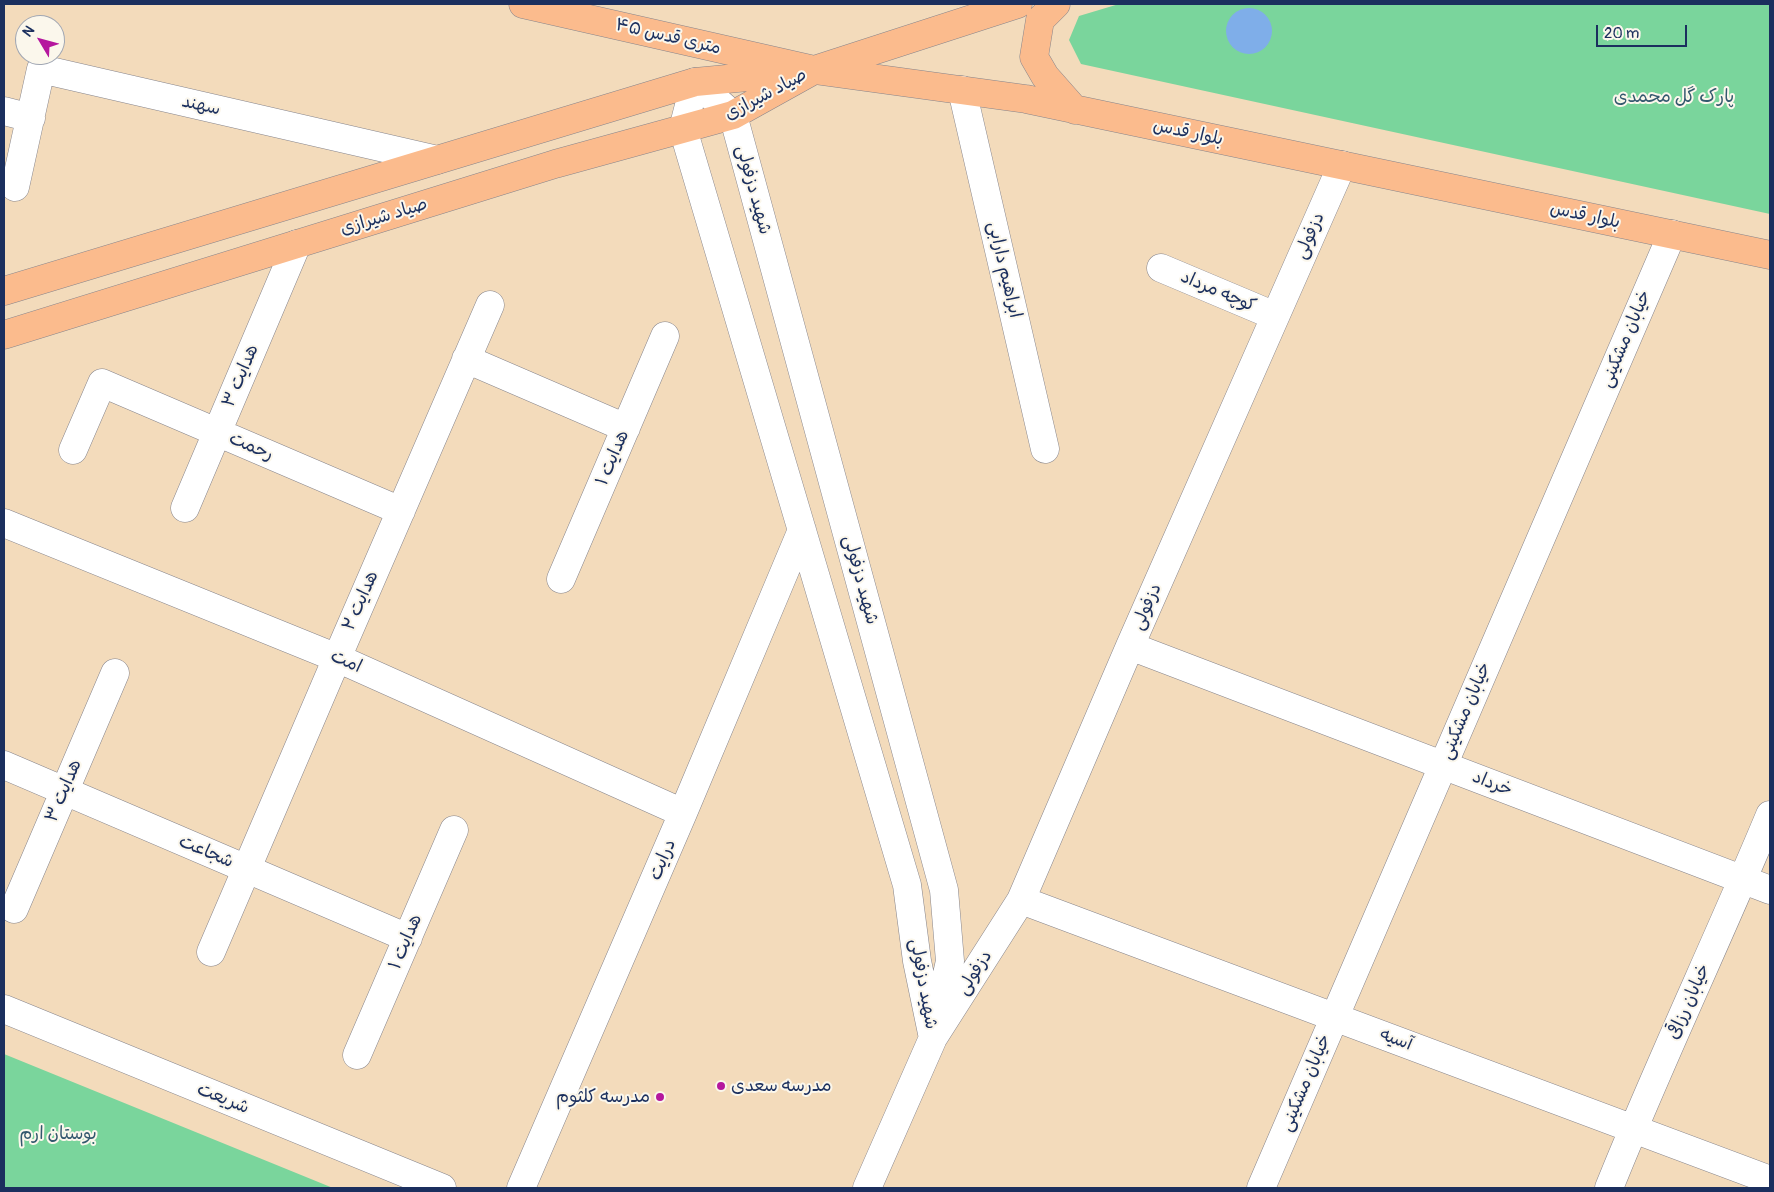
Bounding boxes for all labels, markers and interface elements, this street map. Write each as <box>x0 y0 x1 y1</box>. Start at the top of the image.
street label: ۴۵ متری قدس <box>613 14 723 60</box>
north arrow <box>15 15 65 65</box>
scale bar <box>1599 15 1690 47</box>
text: N <box>19 22 38 40</box>
text: 20 m <box>1604 24 1639 43</box>
street label: صیاد شیرازی <box>721 64 811 126</box>
park label: پارک گل محمدی <box>1614 86 1734 108</box>
street label: سهند <box>180 91 222 121</box>
street label: بلوار قدس <box>1151 115 1225 151</box>
street label: شهید دزفولی <box>731 143 775 237</box>
street label: صیاد شیرازی <box>338 194 430 240</box>
street label: بلوار قدس <box>1548 198 1622 234</box>
street label: دزفولی <box>1290 209 1330 263</box>
street label: ابراهیم دارابی <box>982 220 1026 320</box>
street label: کوچه مرداد <box>1177 266 1259 318</box>
street label: خیابان مشکینی <box>1596 287 1656 391</box>
street label: هدایت ۳ <box>218 341 264 411</box>
street label: هدایت ۱ <box>592 427 634 489</box>
street label: رحمت <box>225 428 277 466</box>
street label: شهید دزفولی <box>838 533 882 627</box>
street label: هدایت ۲ <box>338 568 384 634</box>
street label: دزفولی <box>1127 580 1167 634</box>
street label: امت <box>327 646 365 678</box>
street label: خیابان مشکینی <box>1436 659 1496 763</box>
street label: هدایت ۳ <box>41 756 87 826</box>
street label: خرداد <box>1469 767 1515 801</box>
street label: شجاعت <box>175 831 237 873</box>
street label: درایت <box>645 836 681 884</box>
street label: هدایت ۱ <box>385 911 427 973</box>
street label: شهید دزفولی <box>904 937 942 1031</box>
street label: دزفولی <box>953 947 997 999</box>
street label: خیابان رزاقی <box>1663 961 1715 1043</box>
street label: آسیه <box>1377 1024 1415 1056</box>
street label: خیابان مشکینی <box>1276 1031 1336 1135</box>
place label: مدرسه سعدی <box>731 1075 832 1097</box>
street label: شریعت <box>194 1079 252 1119</box>
marker: مدرسه سعدی <box>715 1080 727 1092</box>
place label: مدرسه کلثوم <box>556 1086 650 1108</box>
marker: مدرسه کلثوم <box>654 1091 666 1103</box>
park label: بوستان ارم <box>19 1123 97 1145</box>

